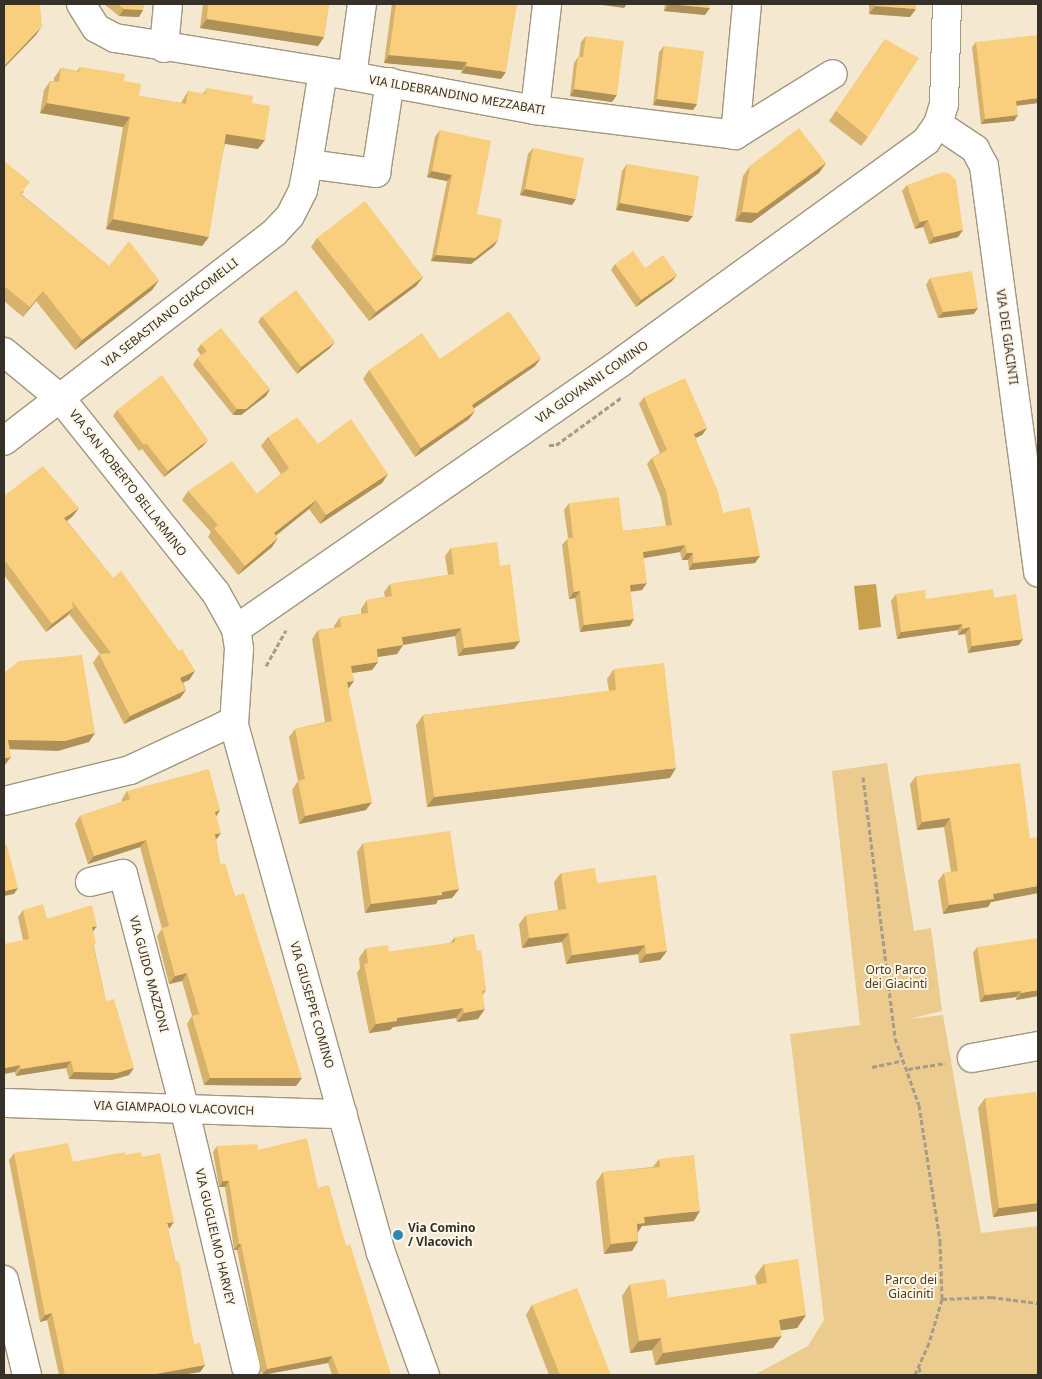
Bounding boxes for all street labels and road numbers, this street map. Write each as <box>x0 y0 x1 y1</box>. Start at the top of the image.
street label: VIA ILDEBRANDINO MEZZABATI <box>368 72 546 118</box>
street label: VIA SEBASTIANO GIACOMELLI <box>99 255 241 371</box>
street label: VIA DEI GIACINTI <box>993 288 1021 386</box>
street label: VIA GIOVANNI COMINO <box>533 338 651 426</box>
street label: VIA SAN ROBERTO BELLARMINO <box>66 407 190 559</box>
street label: VIA GUIDO MAZZONI <box>127 914 171 1034</box>
street label: VIA GIUSEPPE COMINO <box>287 940 337 1070</box>
street label: VIA GIAMPAOLO VLACOVICH <box>93 1098 255 1118</box>
street label: VIA GUGLIELMO HARVEY <box>192 1167 238 1307</box>

